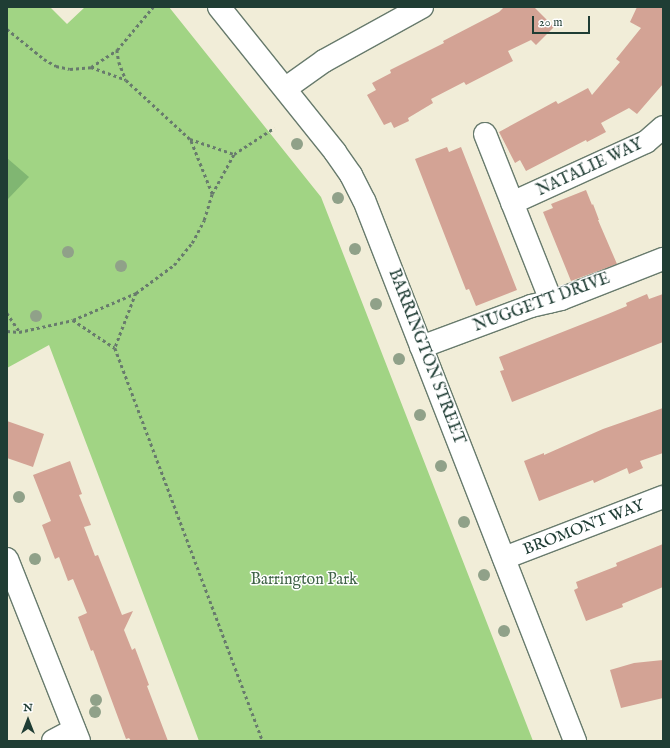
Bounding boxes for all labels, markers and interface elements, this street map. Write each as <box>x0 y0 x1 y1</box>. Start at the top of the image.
scale bar <box>534 8 592 34</box>
text: 20 m <box>539 15 562 30</box>
street label: NATALIE WAY <box>534 135 646 201</box>
street label: BARRINGTON STREET <box>384 267 468 447</box>
street label: NUGGETT DRIVE <box>471 269 613 337</box>
street label: BROMONT WAY <box>521 496 647 560</box>
park label: Barrington Park <box>250 570 358 590</box>
north arrow <box>8 700 48 740</box>
text: N <box>23 701 33 715</box>

